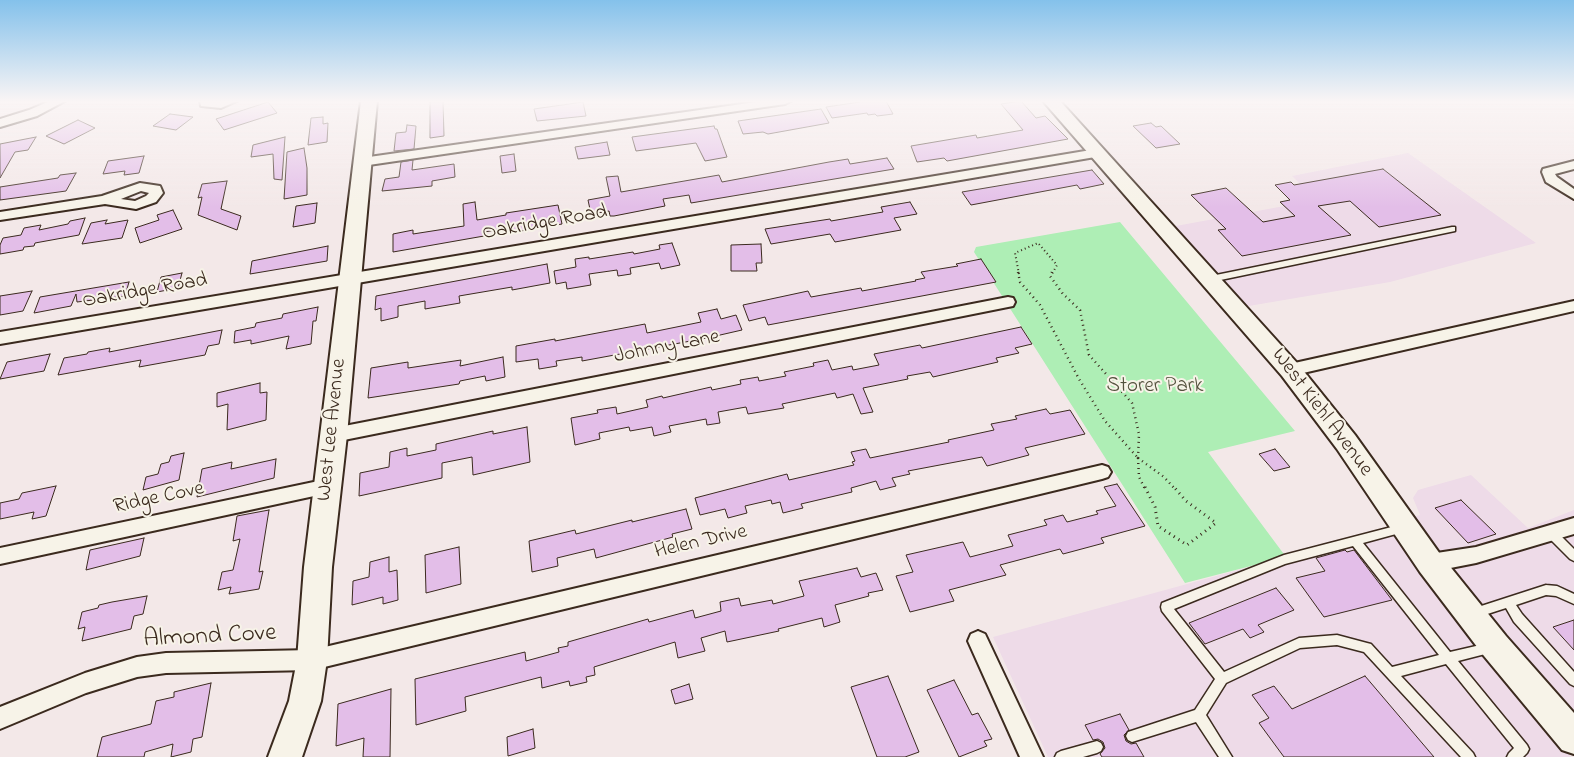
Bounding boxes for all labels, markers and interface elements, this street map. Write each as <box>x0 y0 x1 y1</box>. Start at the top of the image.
street label: Oakridge Road <box>481 201 609 247</box>
street label: Oakridge Road <box>81 269 209 315</box>
street label: Johnny Lane <box>612 325 722 371</box>
street label: West Kiehl Avenue <box>1265 344 1377 482</box>
street label: West Lee Avenue <box>313 357 353 503</box>
park label: Storer Park <box>1106 375 1204 401</box>
street label: Ridge Cove <box>111 477 207 521</box>
street label: Helen Drive <box>652 520 750 566</box>
street label: Almond Cove <box>143 620 277 656</box>

